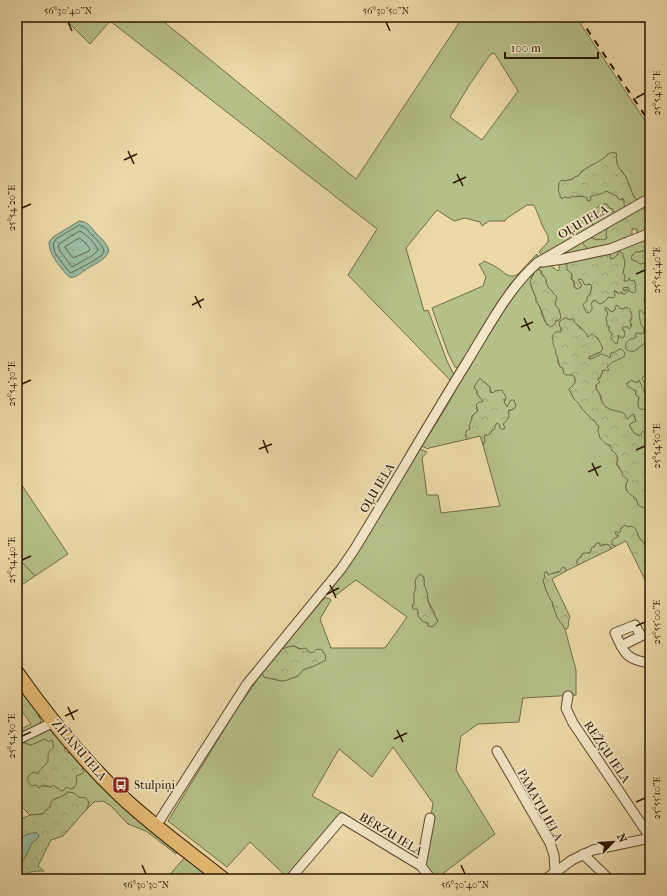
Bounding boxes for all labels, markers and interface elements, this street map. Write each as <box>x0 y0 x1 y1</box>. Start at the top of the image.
text: 56°30'40"N <box>44 5 92 17</box>
text: 56°30'50"N <box>363 5 410 17</box>
scale bar <box>505 34 598 60</box>
text: 100 m <box>511 41 541 55</box>
text: 25°54'30"E <box>651 70 663 116</box>
text: 25°54'20"E <box>6 185 18 231</box>
street label: OĻU IELA <box>555 202 611 242</box>
text: 25°54'40"E <box>651 247 663 293</box>
text: 25°54'30"E <box>6 361 18 407</box>
text: 25°54'50"E <box>651 423 663 469</box>
street label: OĻU IELA <box>357 460 397 515</box>
text: 25°54'40"E <box>6 537 18 583</box>
text: 25°55'00"E <box>651 600 663 644</box>
text: 25°54'50"E <box>6 713 18 759</box>
street label: ZĪLĀNU IELA <box>49 717 109 784</box>
street label: REŽĢU IELA <box>581 718 634 786</box>
street label: PAMATU IELA <box>514 767 566 844</box>
bus stop icon: Stulpiņi <box>111 775 131 795</box>
text: 25°55'10"E <box>651 777 663 819</box>
place label: Stulpiņi <box>134 778 176 792</box>
street label: BĒRZU IELA <box>357 810 425 858</box>
north arrow <box>593 822 633 862</box>
text: N <box>614 831 630 845</box>
text: 56°30'30"N <box>123 879 170 891</box>
text: 56°30'40"N <box>441 879 489 891</box>

